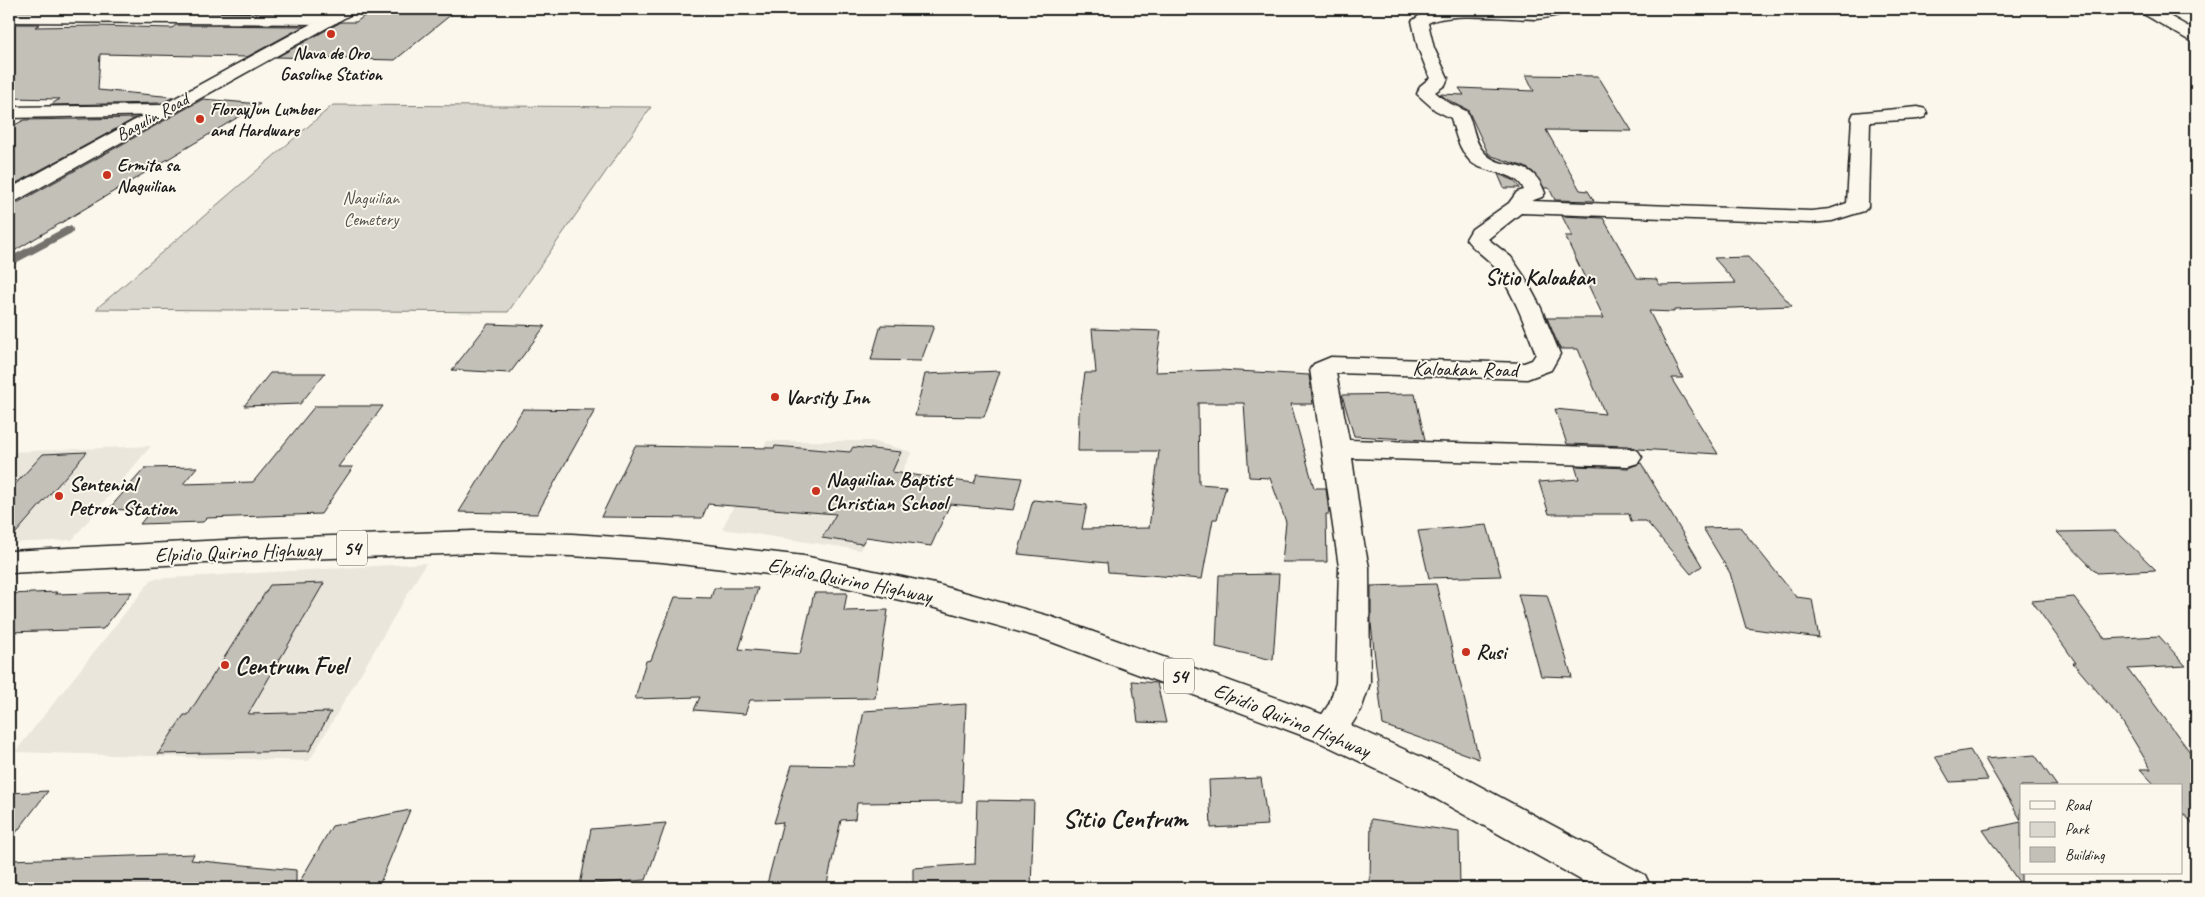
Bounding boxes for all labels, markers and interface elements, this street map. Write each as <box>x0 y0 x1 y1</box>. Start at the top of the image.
marker: Nava de Oro Gasoline Station <box>325 28 337 40</box>
place label: Nava de Oro Gasoline Station <box>280 42 384 85</box>
street label: Bagulin Road <box>112 87 195 146</box>
place label: FlorayJun Lumber and Hardware <box>210 98 322 141</box>
marker: FlorayJun Lumber and Hardware <box>194 113 206 125</box>
place label: Ermita sa Naguilian <box>117 154 181 197</box>
marker: Ermita sa Naguilian <box>101 169 113 181</box>
park label: Naguilian Cemetery <box>343 187 400 230</box>
district label: Sitio Kaloakan <box>1485 264 1596 292</box>
street label: Kaloakan Road <box>1412 355 1522 383</box>
place label: Varsity Inn <box>785 384 871 410</box>
marker: Varsity Inn <box>769 391 781 403</box>
place label: Naguilian Baptist Christian School <box>826 466 954 516</box>
place label: Sentenial Petron Station <box>69 471 178 521</box>
marker: Naguilian Baptist Christian School <box>810 485 822 497</box>
marker: Sentenial Petron Station <box>53 490 65 502</box>
road number: 54 <box>337 530 367 566</box>
street label: Elpidio Quirino Highway <box>154 536 323 568</box>
street label: Elpidio Quirino Highway <box>766 551 936 609</box>
place label: Rusi <box>1476 639 1509 665</box>
marker: Rusi <box>1460 646 1472 658</box>
place label: Centrum Fuel <box>235 650 352 682</box>
road number: 54 <box>1164 658 1194 694</box>
marker: Centrum Fuel <box>219 659 231 671</box>
street label: Elpidio Quirino Highway <box>1210 677 1376 764</box>
legend <box>2020 784 2182 874</box>
text: Road <box>2065 796 2092 815</box>
district label: Sitio Centrum <box>1063 802 1189 835</box>
text: Park <box>2065 820 2090 839</box>
text: Building <box>2065 846 2105 865</box>

